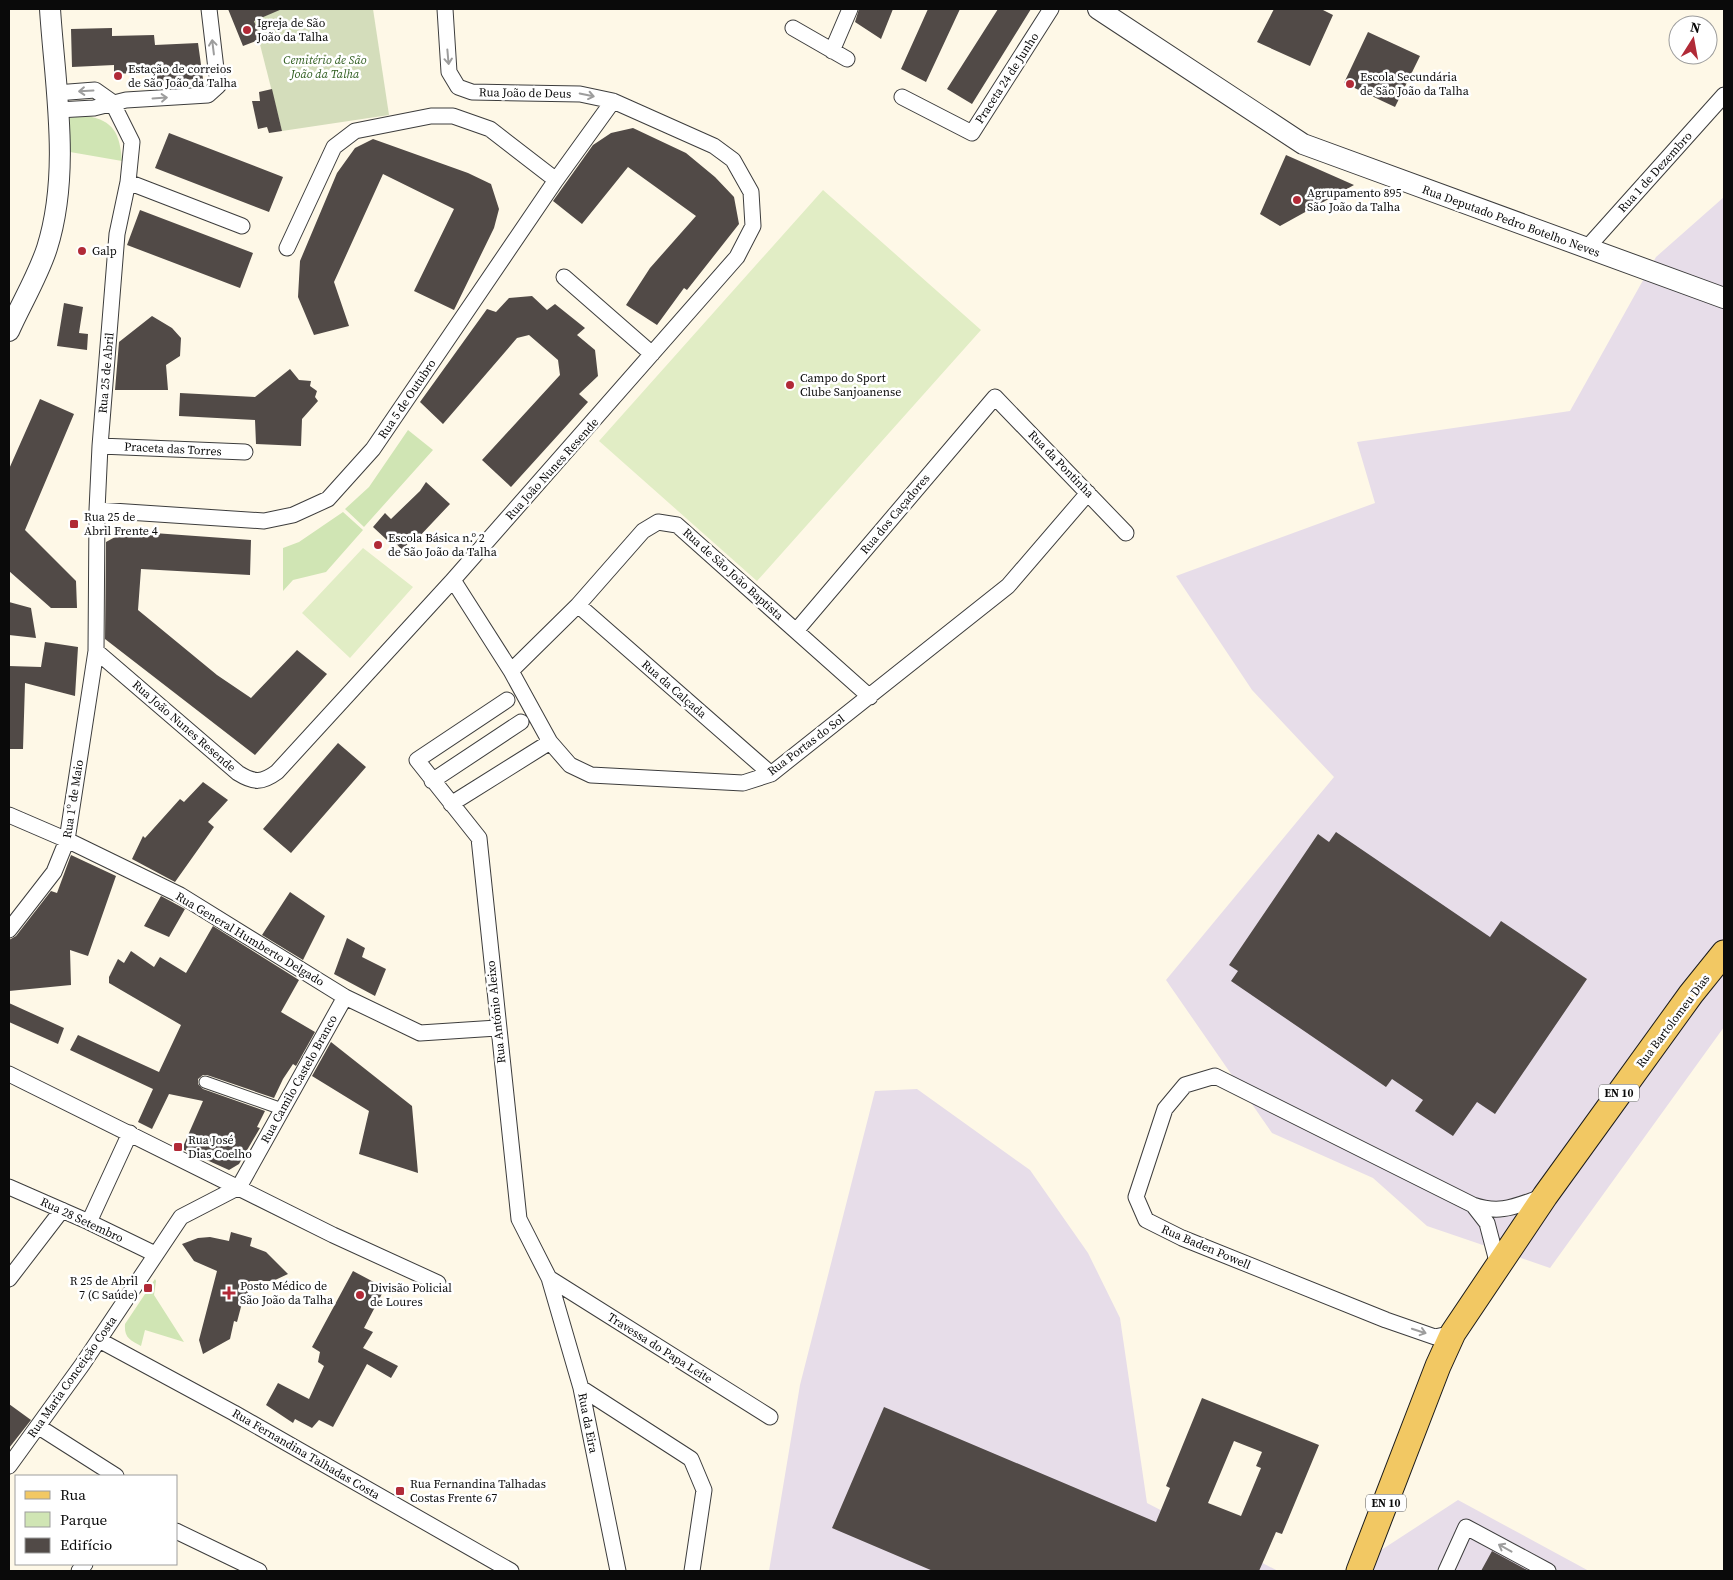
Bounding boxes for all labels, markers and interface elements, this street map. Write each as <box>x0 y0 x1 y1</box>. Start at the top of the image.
place label: Igreja de São João da Talha <box>256 15 329 45</box>
north arrow <box>1668 15 1718 65</box>
text: N <box>1689 16 1702 38</box>
marker: Igreja de São João da Talha <box>241 24 253 36</box>
street label: Praceta 24 de Junho <box>972 29 1043 127</box>
one-way arrow <box>208 40 218 56</box>
one-way arrow <box>443 49 452 65</box>
park label: Cemitério de São João da Talha <box>283 52 367 82</box>
place label: Estação de correios de São João da Talha <box>128 61 238 91</box>
place label: Escola Secundária de São João da Talha <box>1360 69 1470 99</box>
marker: Estação de correios de São João da Talha <box>112 70 124 82</box>
marker: Escola Secundária de São João da Talha <box>1344 78 1356 90</box>
street label: Rua João de Deus <box>479 84 571 102</box>
one-way arrow <box>78 86 94 95</box>
one-way arrow <box>579 91 595 101</box>
one-way arrow <box>152 94 168 103</box>
street label: Rua 1 de Dezembro <box>1614 128 1696 216</box>
street label: Rua Deputado Pedro Botelho Neves <box>1420 181 1602 261</box>
place label: Agrupamento 895 São João da Talha <box>1307 185 1402 215</box>
marker: Agrupamento 895 São João da Talha <box>1291 194 1303 206</box>
place label: Galp <box>92 243 117 259</box>
marker: Galp <box>76 245 88 257</box>
street label: Rua 25 de Abril <box>94 331 118 414</box>
street label: Rua 5 de Outubro <box>374 356 440 442</box>
place label: Campo do Sport Clube Sanjoanense <box>800 370 901 400</box>
marker: Campo do Sport Clube Sanjoanense <box>784 379 796 391</box>
street label: Rua João Nunes Resende <box>502 415 602 523</box>
street label: Rua da Pontinha <box>1025 427 1098 502</box>
street label: Praceta das Torres <box>124 438 222 460</box>
street label: Rua dos Caçadores <box>857 470 933 558</box>
place label: Rua 25 de Abril Frente 4 <box>84 509 158 539</box>
marker: Rua 25 de Abril Frente 4 <box>68 518 80 530</box>
street label: Rua de São João Baptista <box>679 524 787 624</box>
place label: Escola Básica n.º 2 de São João da Talha <box>388 530 498 560</box>
marker: Escola Básica n.º 2 de São João da Talha <box>372 539 384 551</box>
street label: Rua da Calçada <box>638 656 711 722</box>
street label: Rua João Nunes Resende <box>129 677 239 775</box>
street label: Rua Portas do Sol <box>764 710 848 779</box>
street label: Rua 1º de Maio <box>59 758 87 840</box>
street label: Rua General Humberto Delgado <box>173 888 328 990</box>
street label: Rua António Aleixo <box>483 959 509 1064</box>
street label: Rua Bartolomeu Dias <box>1633 971 1713 1071</box>
street label: Rua Camilo Castelo Branco <box>257 1012 341 1146</box>
road number: EN 10 <box>1599 1084 1639 1102</box>
place label: Rua José Dias Coelho <box>188 1132 252 1162</box>
marker: Rua José Dias Coelho <box>172 1141 184 1153</box>
street label: Rua 28 Setembro <box>38 1194 127 1246</box>
street label: Rua Baden Powell <box>1159 1221 1254 1273</box>
place label: R 25 de Abril 7 (C Saúde) <box>70 1273 138 1303</box>
place label: Posto Médico de São João da Talha <box>240 1278 334 1308</box>
place label: Divisão Policial de Loures <box>370 1280 452 1310</box>
marker: R 25 de Abril 7 (C Saúde) <box>142 1282 154 1294</box>
marker: Posto Médico de São João da Talha <box>222 1286 236 1300</box>
marker: Divisão Policial de Loures <box>354 1289 366 1301</box>
street label: Travessa do Papa Leite <box>605 1309 715 1387</box>
street label: Rua Maria Conceição Costa <box>24 1312 121 1441</box>
one-way arrow <box>1411 1327 1427 1337</box>
street label: Rua da Eira <box>574 1392 602 1455</box>
street label: Rua Fernandina Talhadas Costa <box>229 1405 384 1503</box>
legend <box>15 1475 178 1565</box>
place label: Rua Fernandina Talhadas Costas Frente 67 <box>410 1476 546 1506</box>
text: Rua <box>60 1484 86 1505</box>
marker: Rua Fernandina Talhadas Costas Frente 67 <box>394 1485 406 1497</box>
road number: EN 10 <box>1366 1495 1406 1512</box>
text: Parque <box>60 1509 108 1530</box>
text: Edifício <box>60 1534 112 1555</box>
one-way arrow <box>1498 1543 1513 1553</box>

